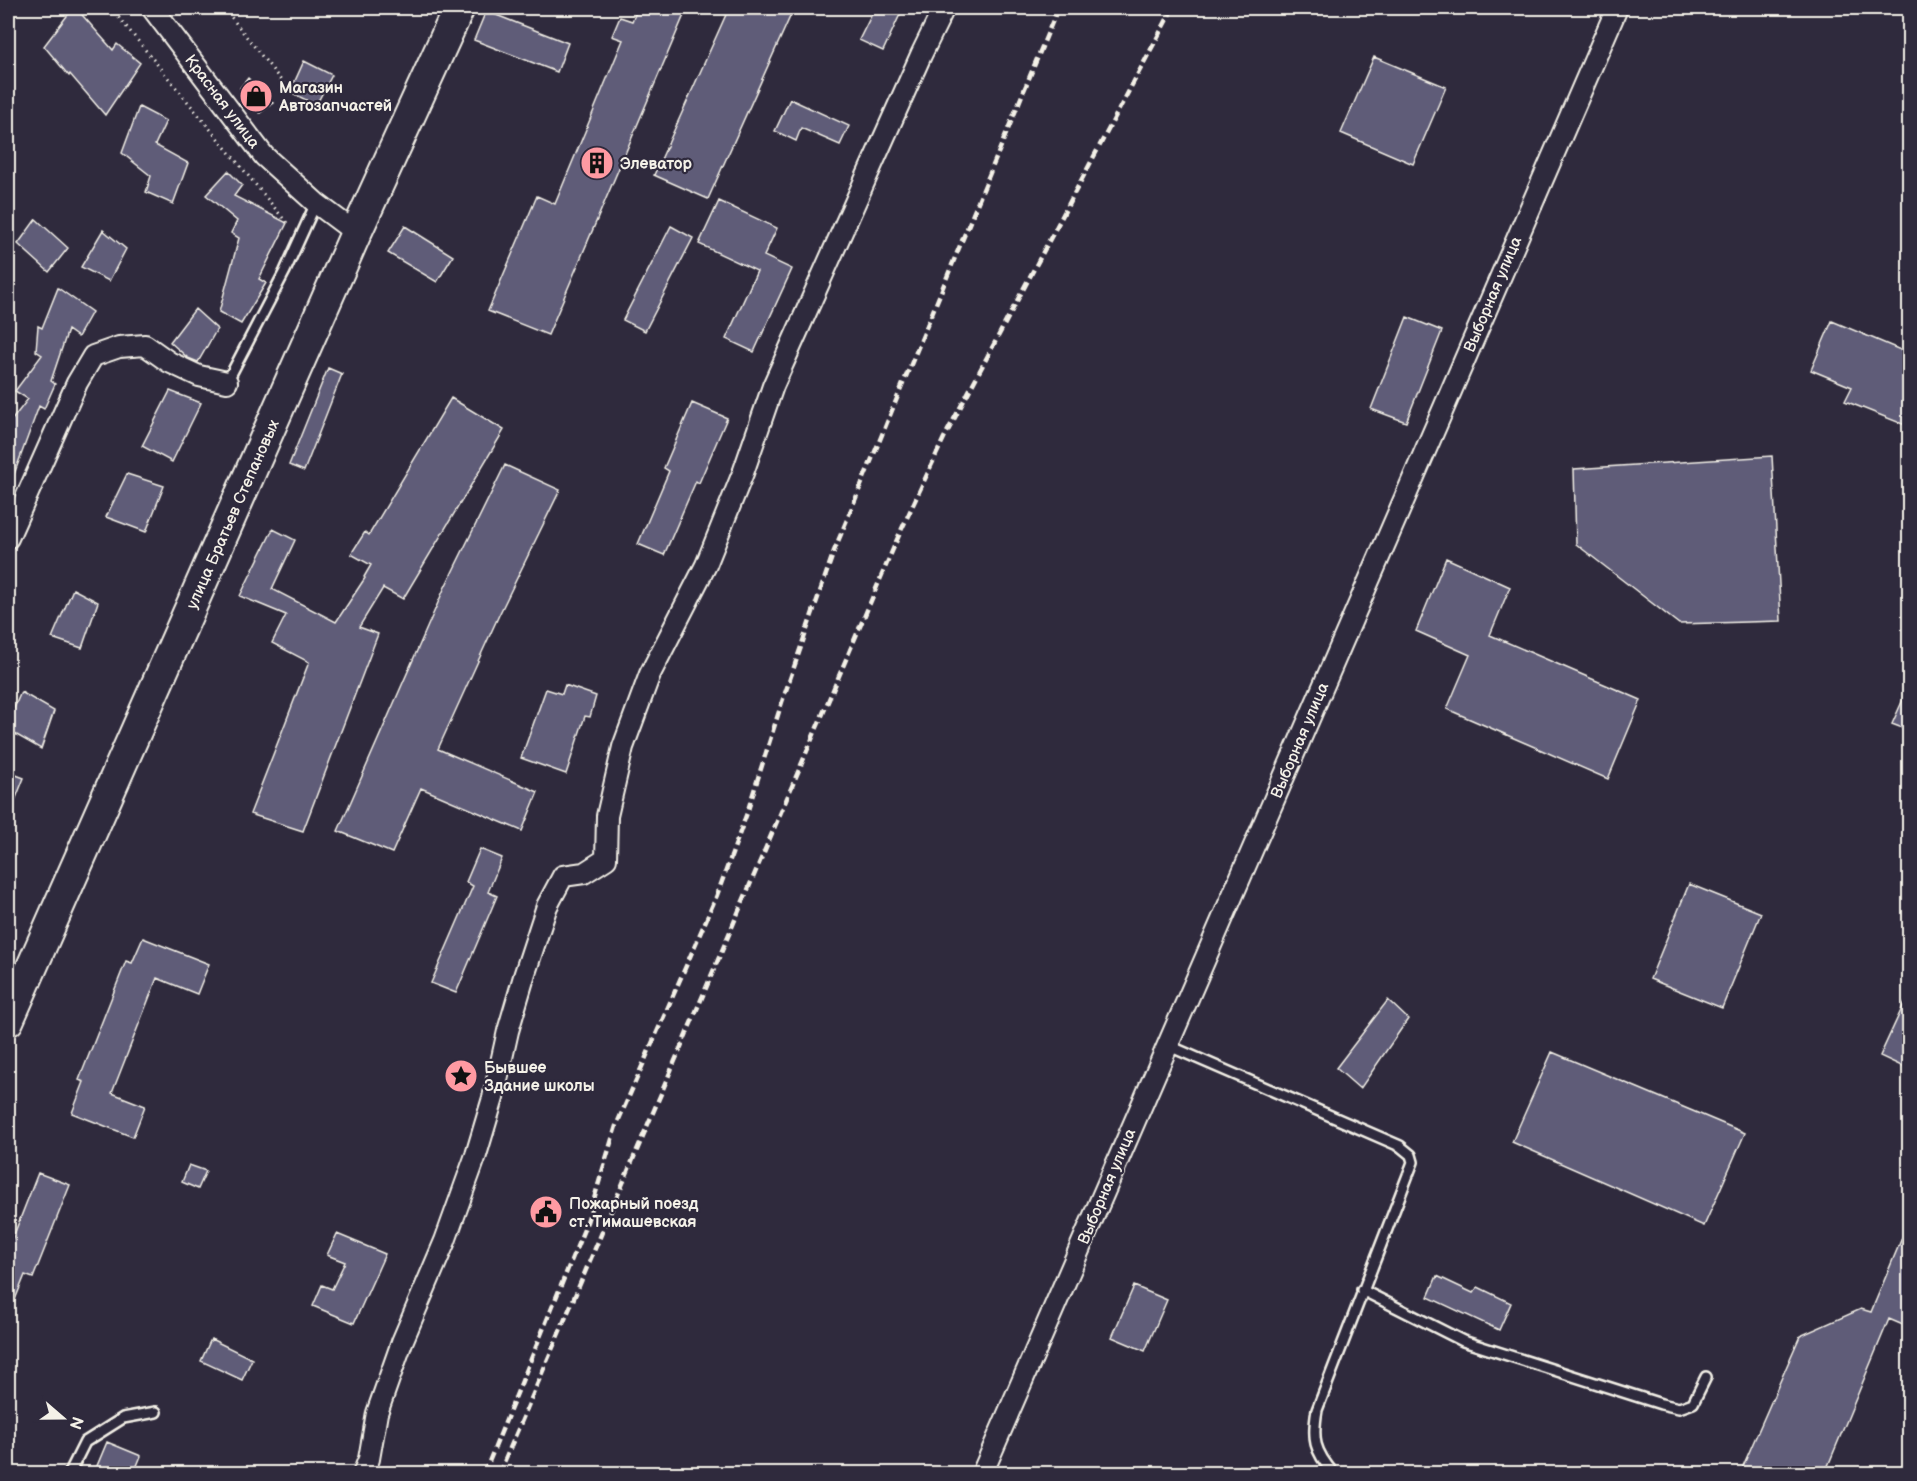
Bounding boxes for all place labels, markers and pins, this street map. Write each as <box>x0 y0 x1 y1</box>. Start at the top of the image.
shop icon: Магазин Автозапчастей <box>238 78 274 114</box>
place label: Магазин Автозапчастей <box>278 79 392 116</box>
building icon: Элеватор <box>579 145 615 181</box>
place label: Элеватор <box>620 155 693 174</box>
place icon: Бывшее Здание школы <box>443 1058 479 1094</box>
place label: Бывшее Здание школы <box>484 1059 595 1096</box>
public building icon: Пожарный поезд ст. Тимашевская <box>528 1194 564 1230</box>
place label: Пожарный поезд ст. Тимашевская <box>569 1195 699 1232</box>

